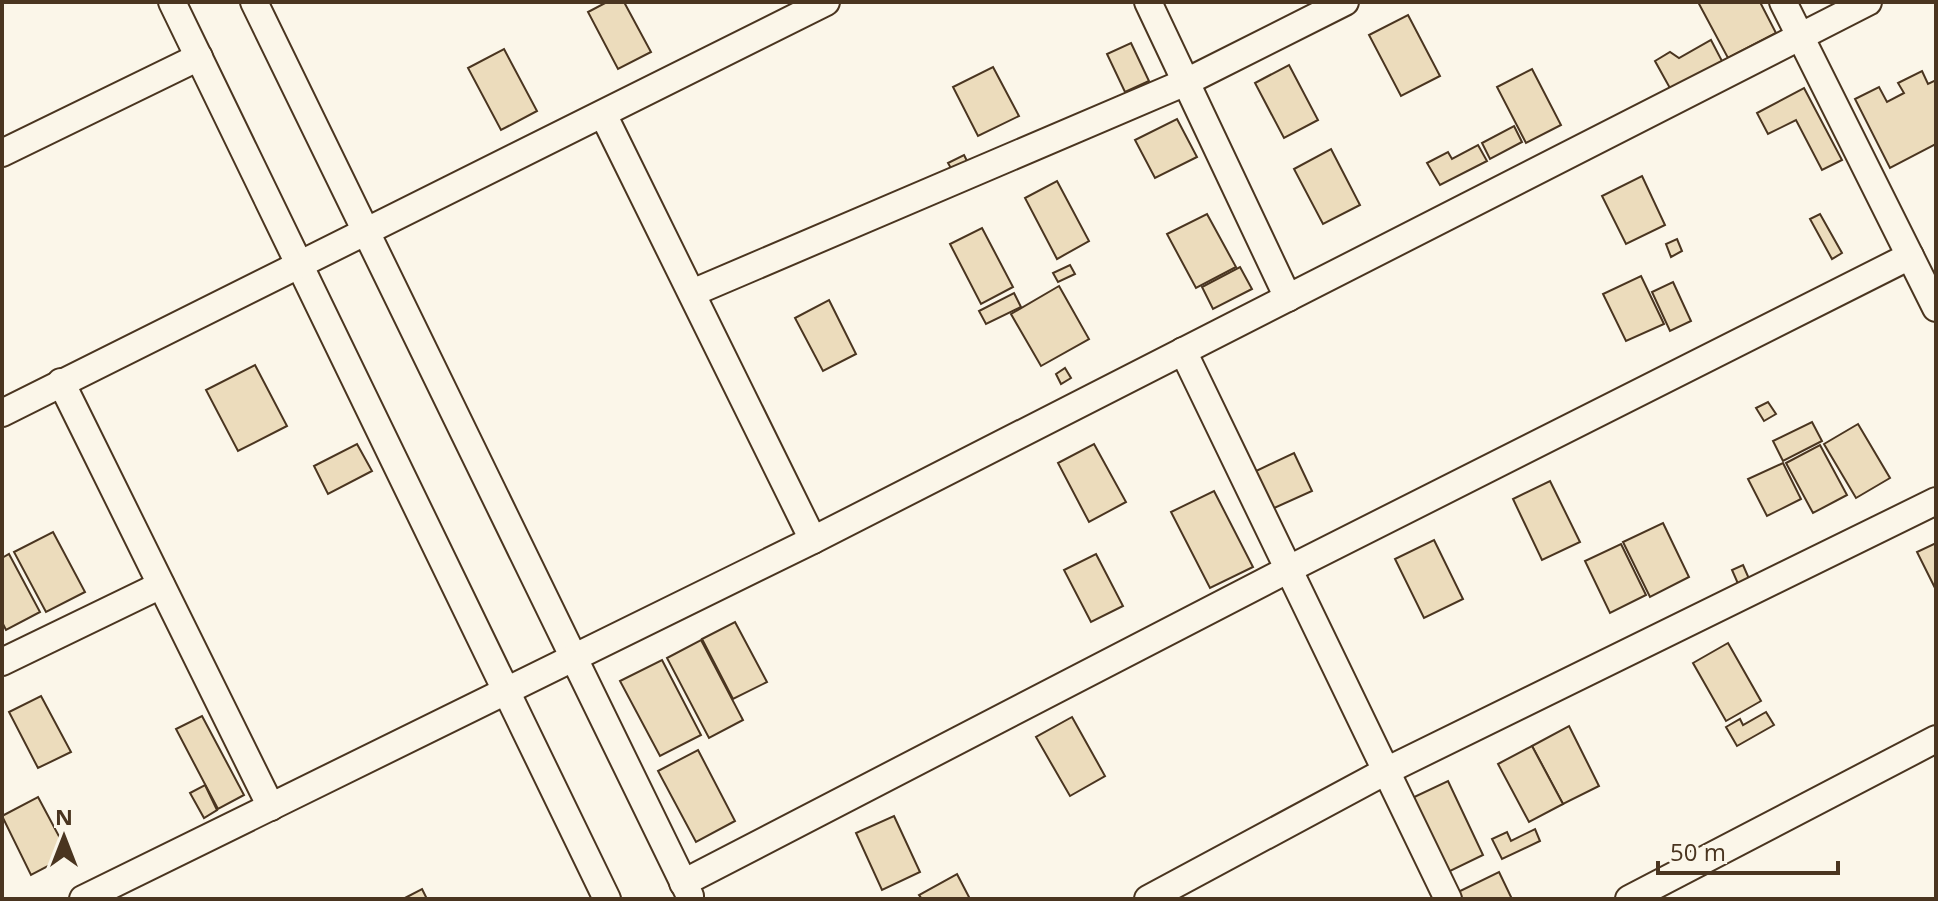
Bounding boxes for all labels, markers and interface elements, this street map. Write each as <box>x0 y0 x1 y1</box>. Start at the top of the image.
north arrow <box>24 797 104 877</box>
text: N <box>55 801 73 831</box>
scale bar <box>1658 825 1838 875</box>
text: 50 m <box>1670 835 1726 868</box>

